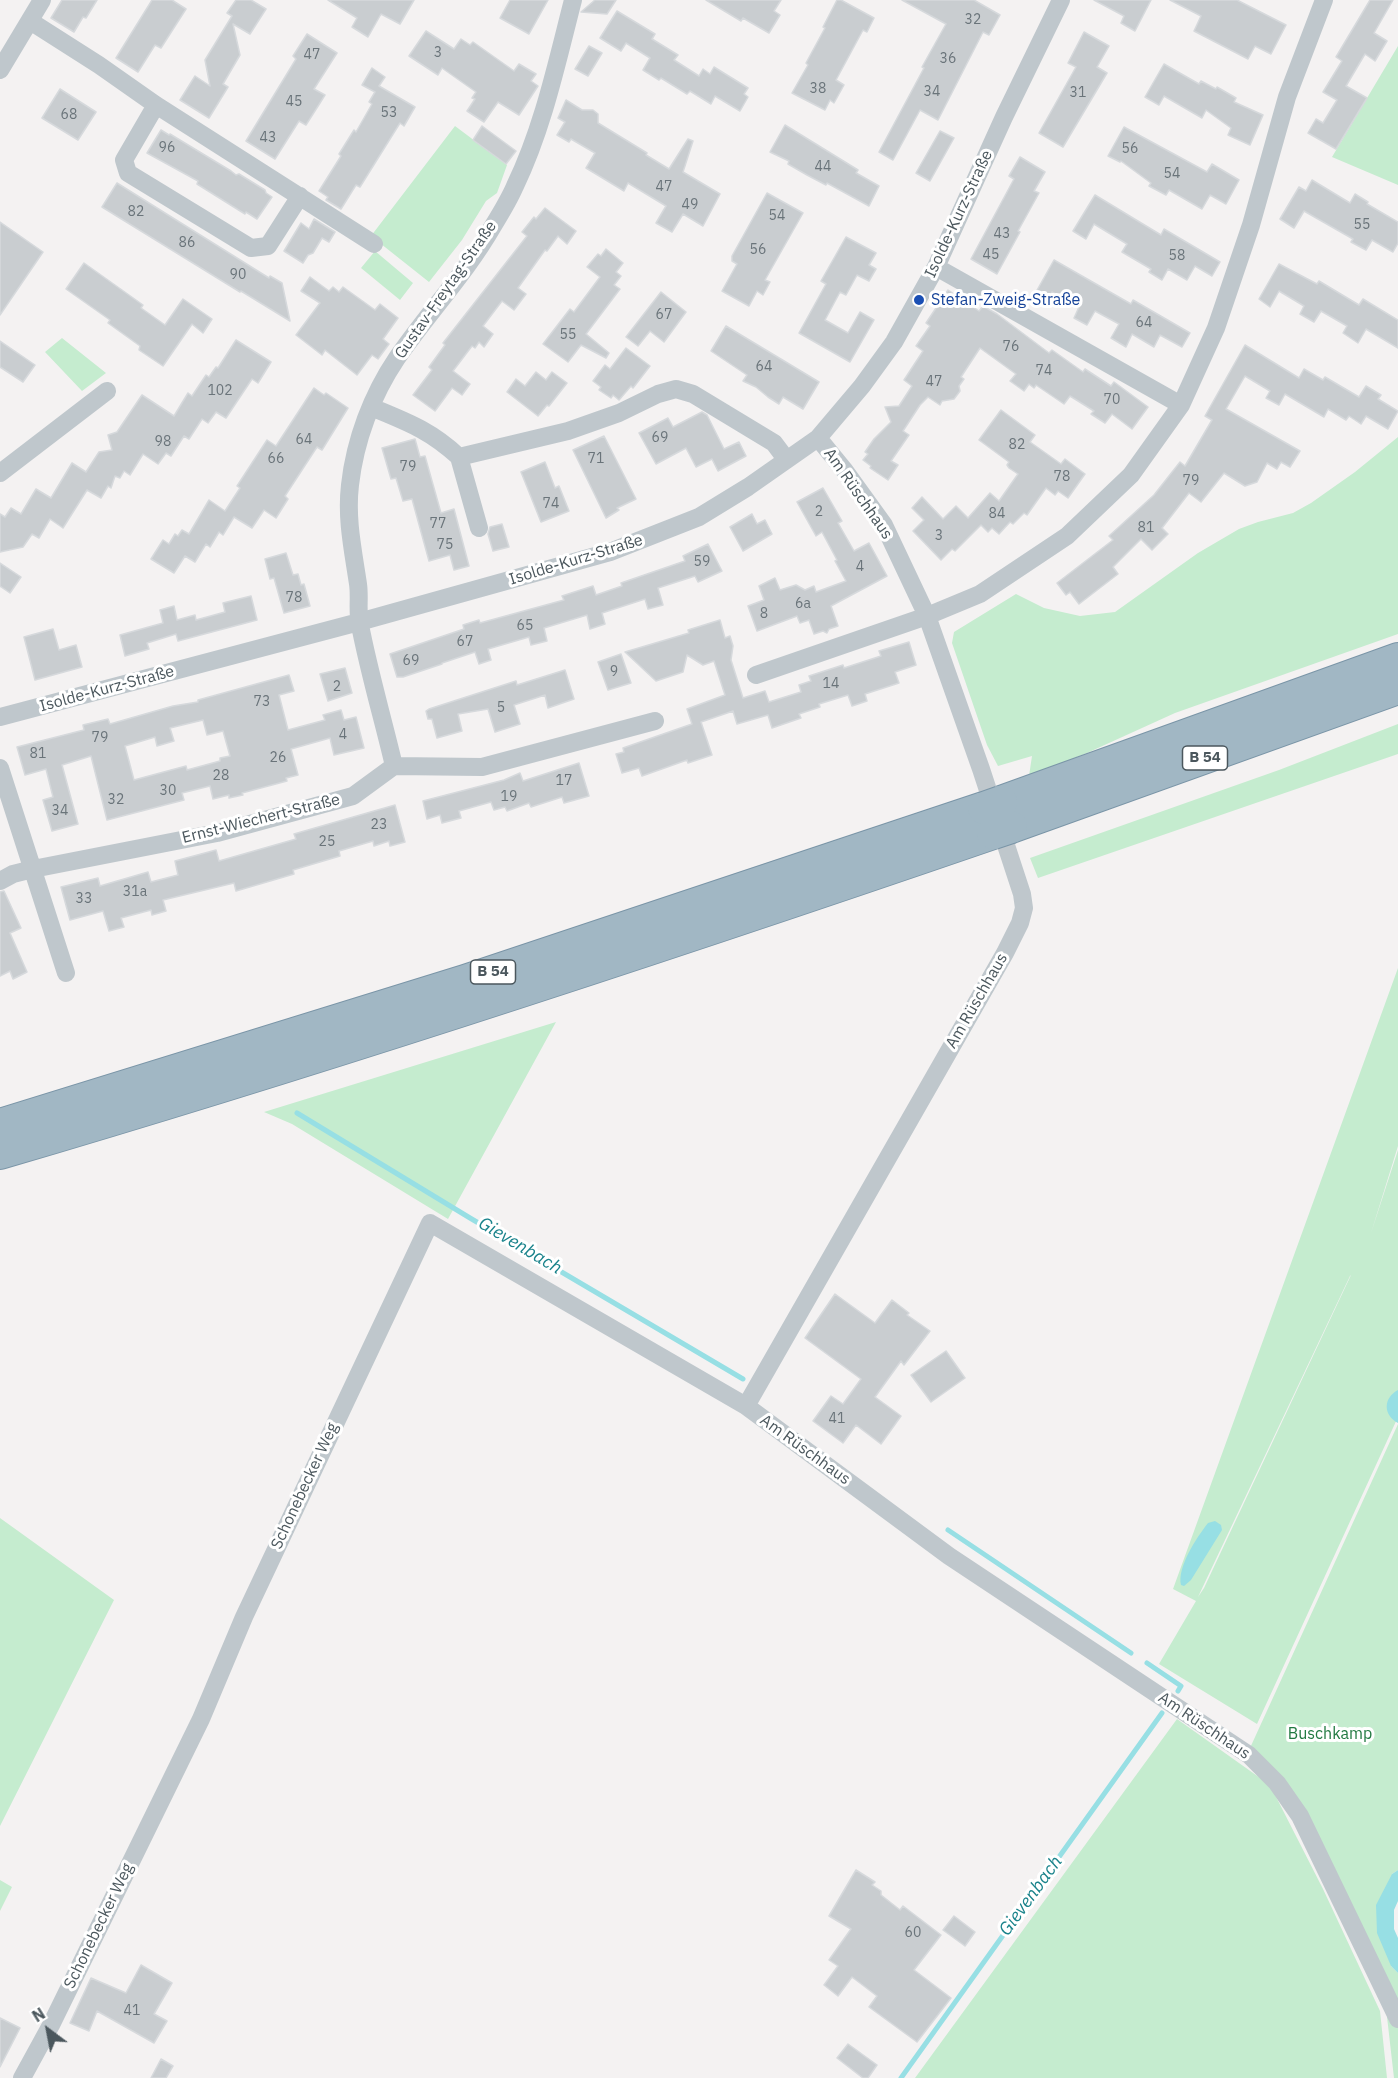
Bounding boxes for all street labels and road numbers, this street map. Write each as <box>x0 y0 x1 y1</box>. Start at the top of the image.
street label: Isolde-Kurz-Straße <box>921 147 997 281</box>
street label: Gustav-Freytag-Straße <box>391 217 501 363</box>
street label: Am Rüschhaus <box>820 445 896 543</box>
street label: Isolde-Kurz-Straße <box>507 531 645 589</box>
street label: Isolde-Kurz-Straße <box>38 662 176 716</box>
road number: B 54 <box>1182 746 1228 770</box>
street label: Ernst-Wiechert-Straße <box>180 790 342 848</box>
street label: Am Rüschhaus <box>942 950 1012 1052</box>
road number: B 54 <box>470 960 516 984</box>
street label: Am Rüschhaus <box>756 1411 854 1489</box>
street label: Schonebecker Weg <box>267 1420 343 1552</box>
street label: Am Rüschhaus <box>1154 1688 1254 1764</box>
street label: Schonebecker Weg <box>60 1860 138 1992</box>

